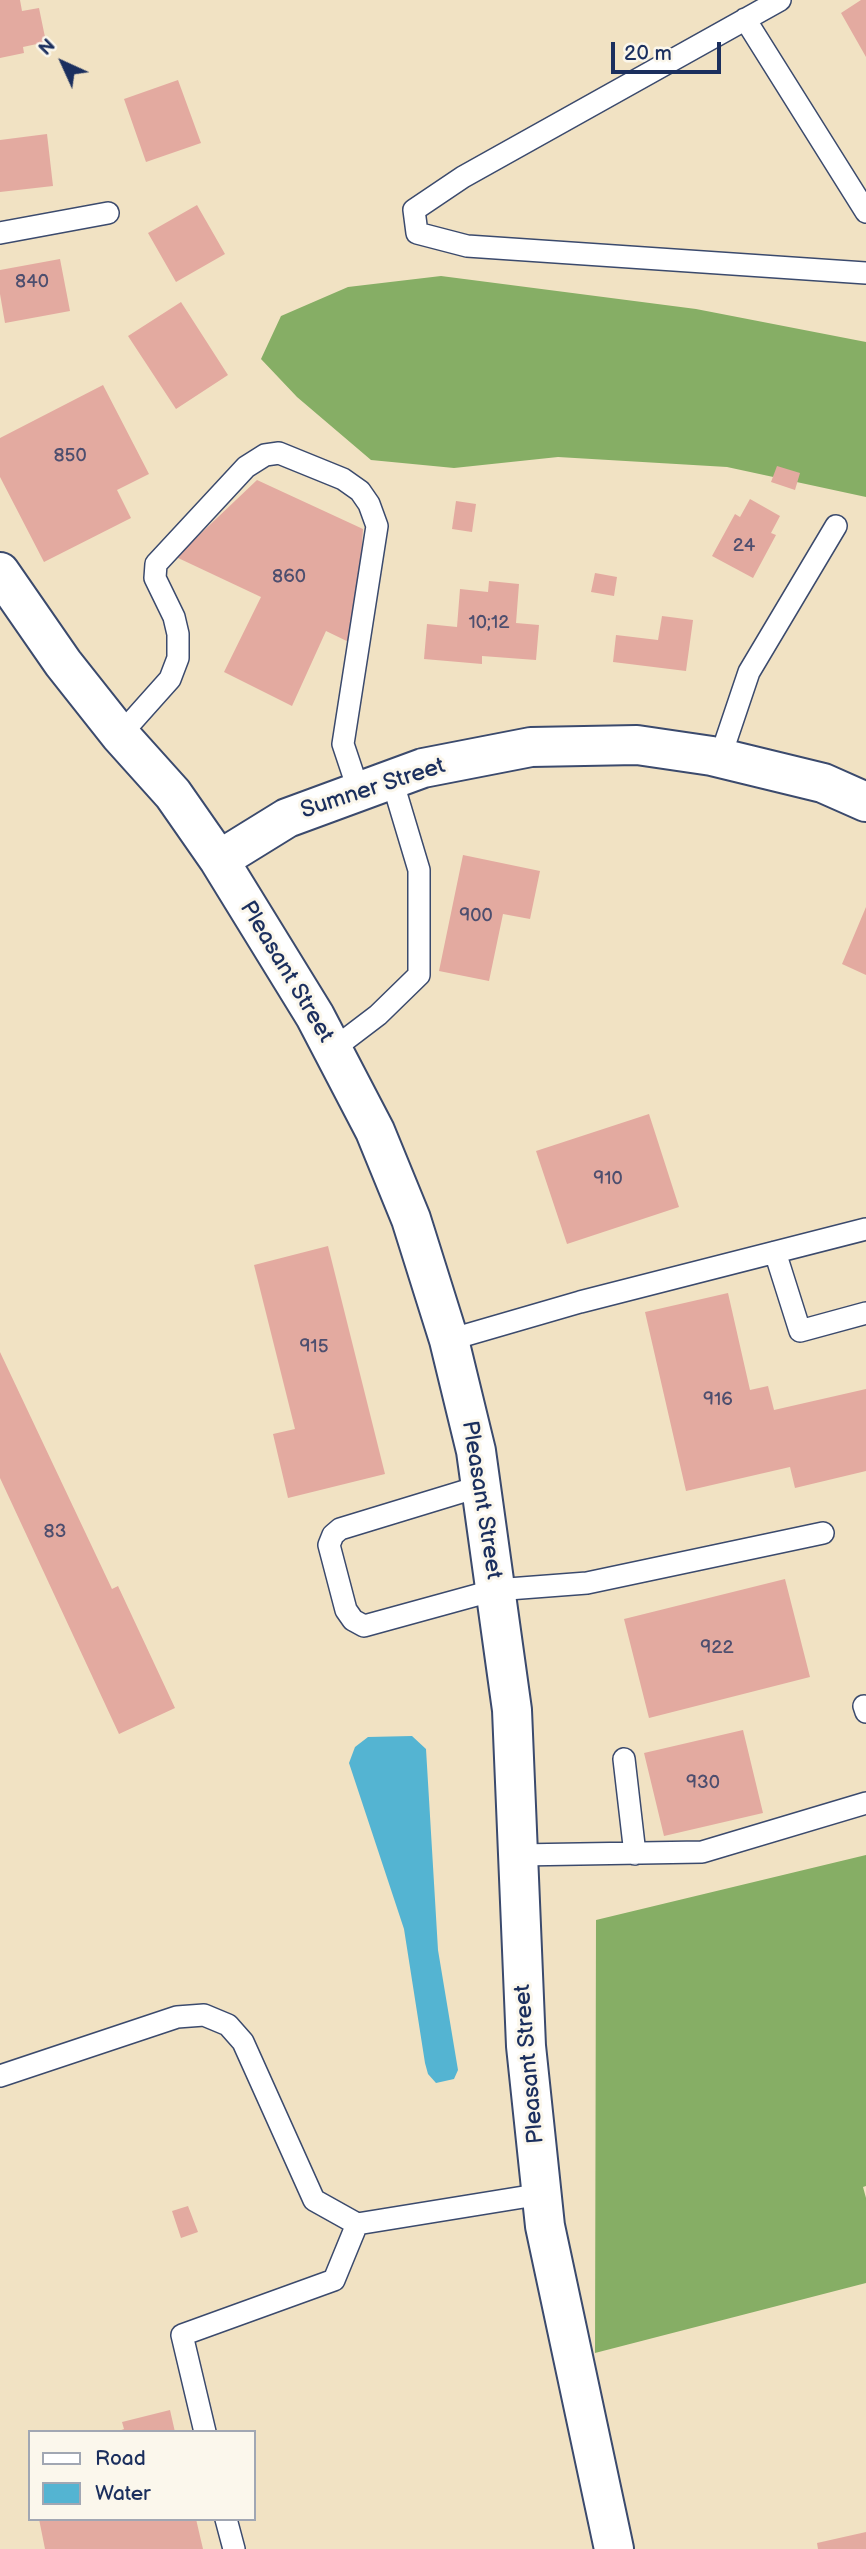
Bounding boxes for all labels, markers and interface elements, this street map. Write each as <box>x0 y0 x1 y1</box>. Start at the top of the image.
north arrow <box>28 28 98 98</box>
scale bar <box>614 28 724 72</box>
text: N <box>35 35 61 61</box>
text: 20 m <box>624 41 672 66</box>
house number: 840 <box>15 271 49 293</box>
house number: 850 <box>53 445 87 467</box>
house number: 24 <box>733 535 755 557</box>
house number: 860 <box>272 566 306 588</box>
house number: 10;12 <box>468 612 510 634</box>
street label: Sumner Street <box>297 753 449 825</box>
street label: Pleasant Street <box>233 896 339 1048</box>
house number: 900 <box>459 905 493 927</box>
house number: 910 <box>593 1168 623 1190</box>
house number: 915 <box>299 1336 329 1358</box>
house number: 916 <box>703 1389 733 1411</box>
street label: Pleasant Street <box>455 1419 507 1581</box>
house number: 83 <box>44 1521 66 1543</box>
house number: 922 <box>700 1637 734 1659</box>
house number: 930 <box>686 1772 720 1794</box>
street label: Pleasant Street <box>509 1983 551 2145</box>
legend <box>28 2430 256 2521</box>
text: Road <box>95 2446 146 2471</box>
text: Water <box>95 2481 151 2506</box>

